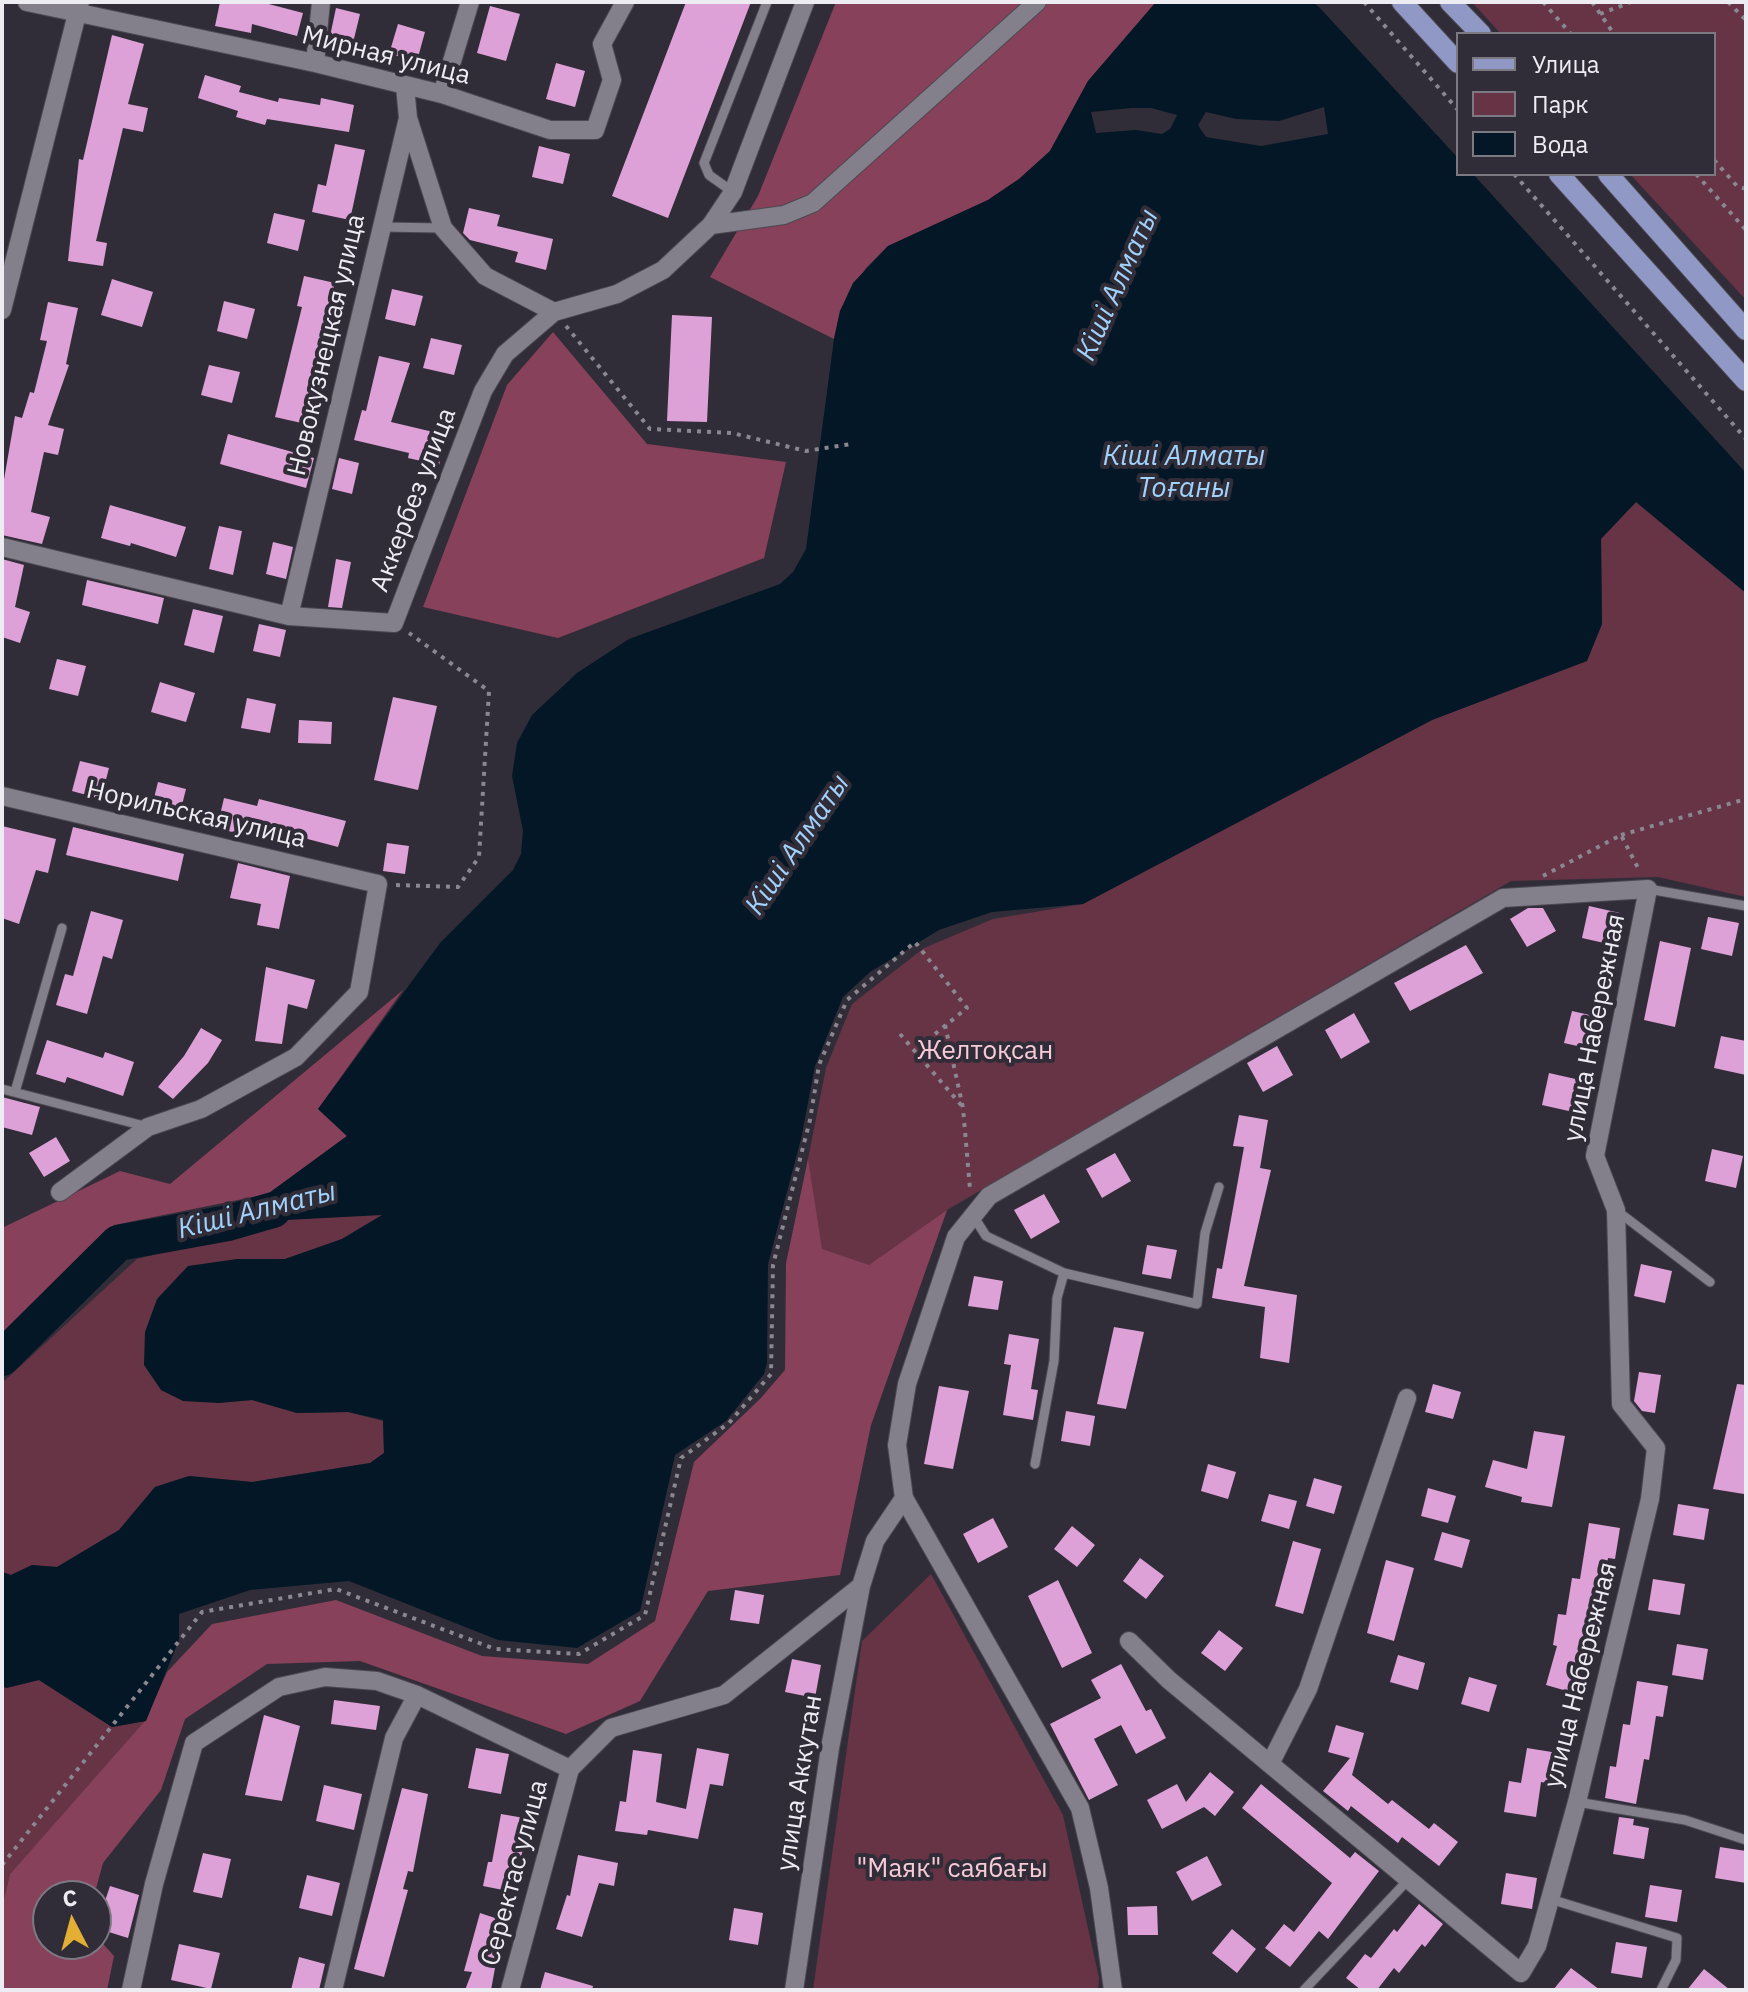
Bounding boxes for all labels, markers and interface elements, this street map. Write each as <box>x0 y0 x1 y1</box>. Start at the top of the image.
street label: Мирная улица <box>298 20 474 92</box>
legend <box>1456 32 1716 176</box>
text: Улица <box>1532 48 1600 80</box>
text: Парк <box>1532 88 1589 120</box>
text: Вода <box>1532 128 1588 160</box>
water label: Кіші Алматы <box>1070 204 1166 366</box>
street label: Новокузнецкая улица <box>282 211 372 479</box>
street label: Аккербез улица <box>365 404 463 596</box>
water label: Кіші Алматы Тоғаны <box>1103 440 1265 506</box>
water label: Кіші Алматы <box>739 768 857 922</box>
street label: Норильская улица <box>83 775 309 855</box>
street label: улица Набережная <box>1558 911 1632 1145</box>
park label: Желтоқсан <box>917 1035 1053 1067</box>
water label: Кіші Алматы <box>174 1175 340 1247</box>
street label: улица Набережная <box>1538 1559 1624 1791</box>
street label: улица Аккутан <box>771 1693 829 1873</box>
street label: Серектас улица <box>475 1777 555 1969</box>
park label: "Маяк" саябағы <box>856 1853 1048 1885</box>
north arrow <box>32 1880 112 1960</box>
text: С <box>61 1882 78 1913</box>

